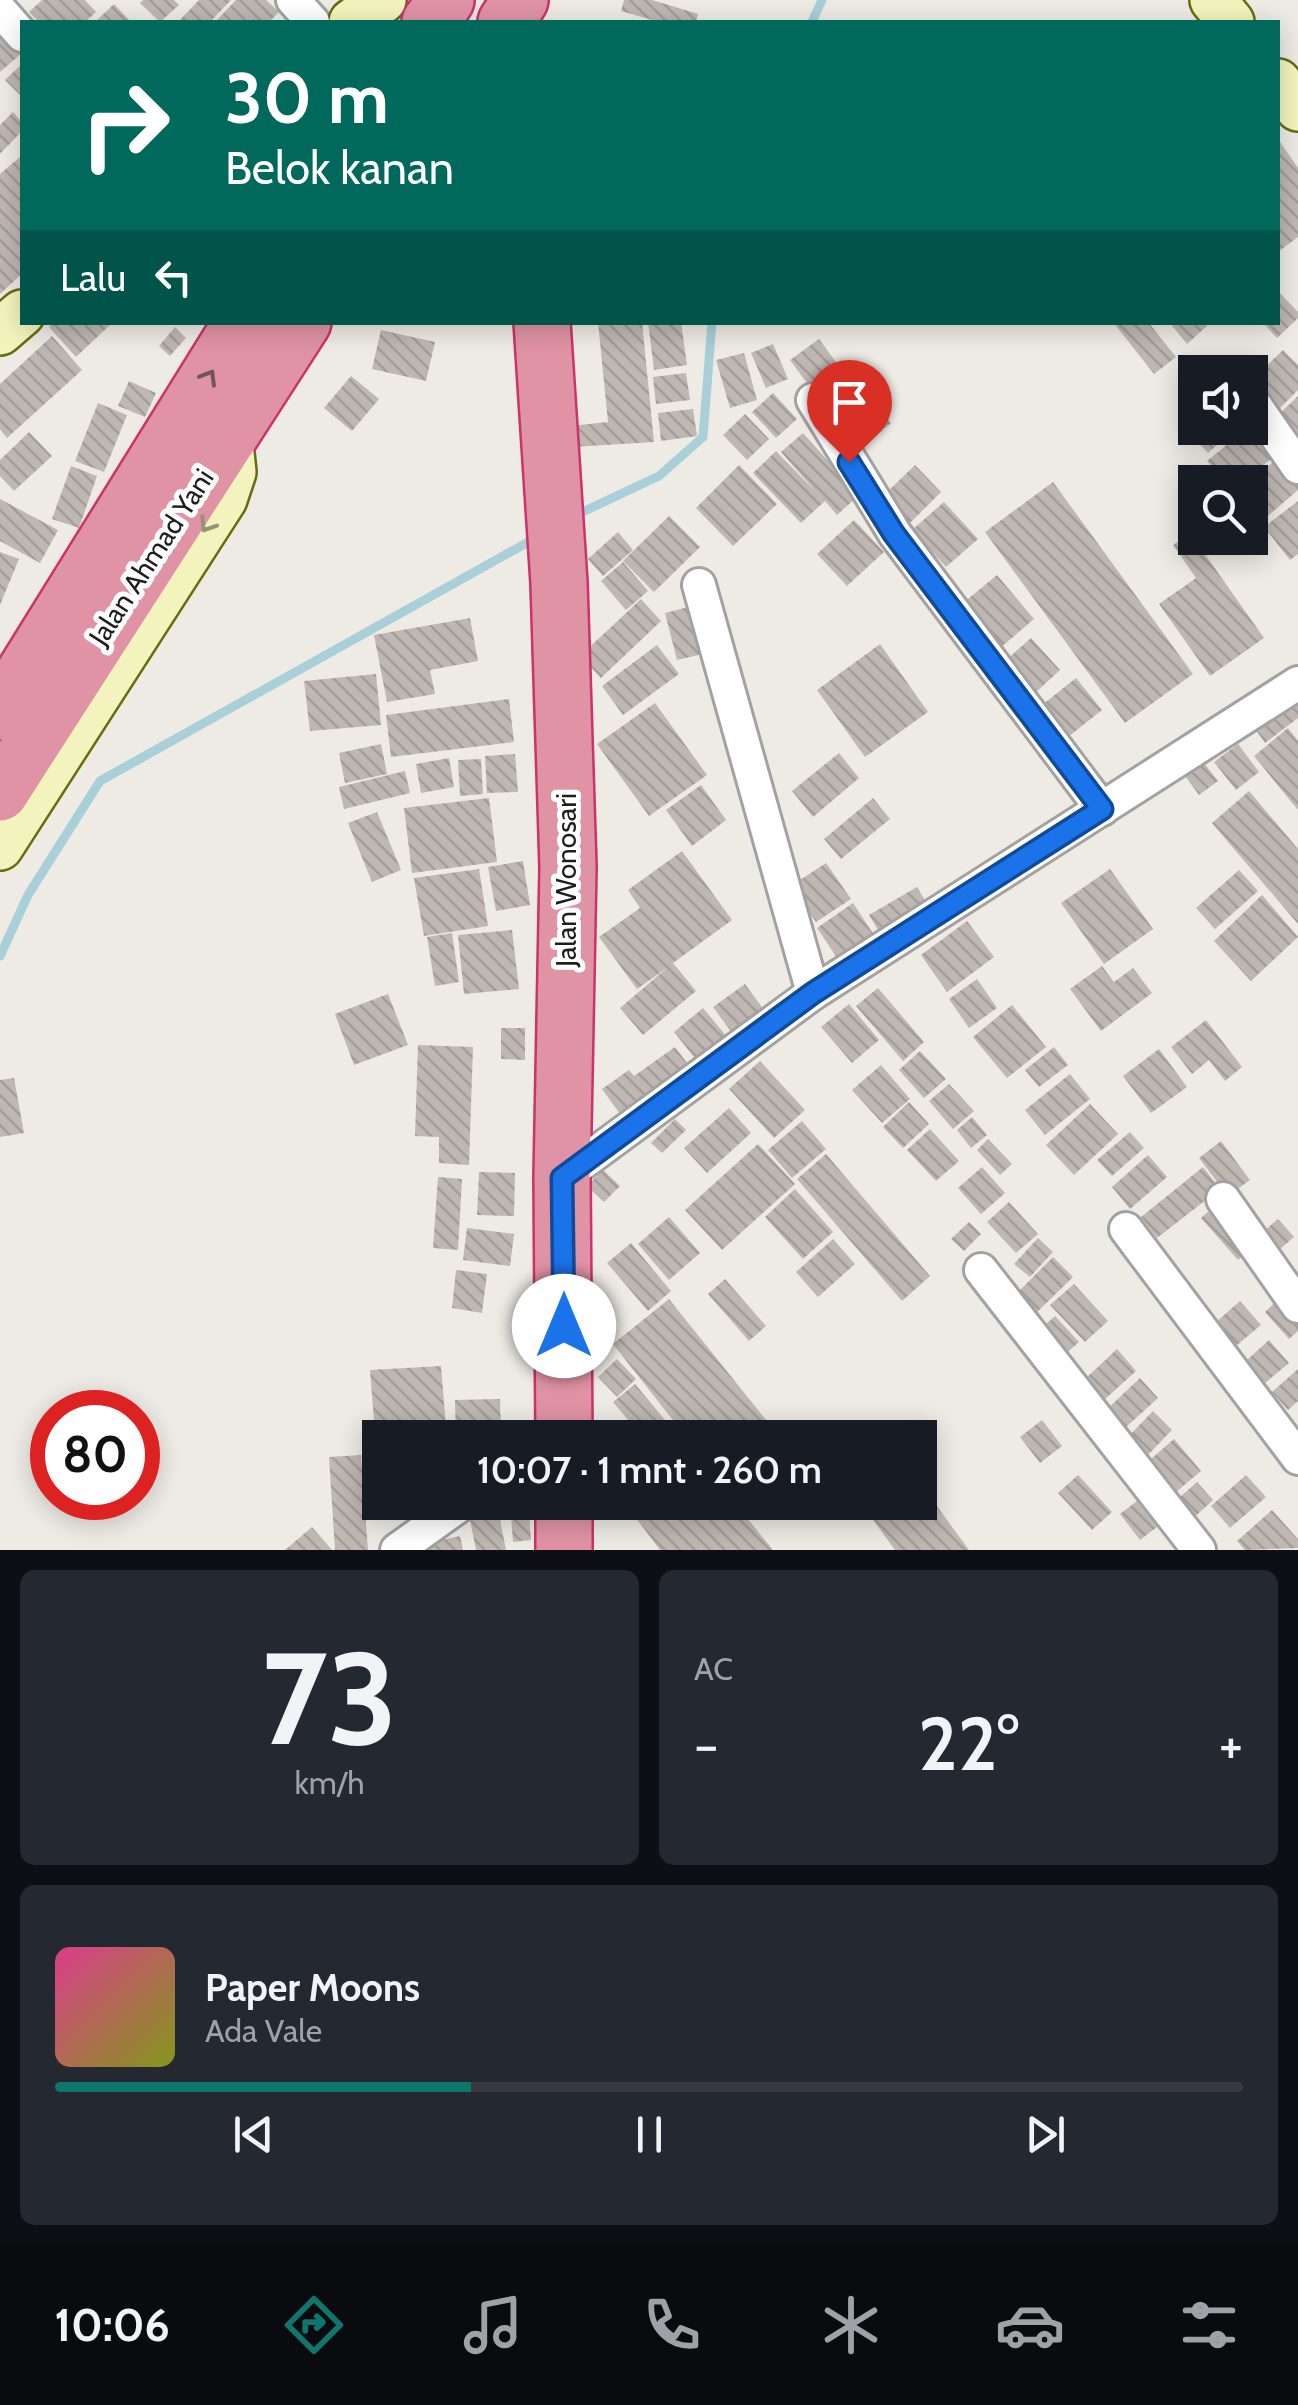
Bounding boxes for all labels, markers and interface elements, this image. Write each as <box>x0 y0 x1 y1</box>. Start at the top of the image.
text: 30 m <box>225 55 389 141</box>
icon: right <box>60 60 190 190</box>
text: Belok kanan <box>225 141 454 195</box>
icon: left <box>146 250 201 305</box>
text: Lalu <box>60 254 126 301</box>
map controls <box>1178 355 1268 555</box>
button: sound <box>1178 355 1268 445</box>
pin <box>807 360 892 463</box>
one-way arrow <box>197 370 216 388</box>
icon: arrive <box>822 375 877 430</box>
street label: Jalan Ahmad Yani <box>81 462 221 652</box>
button: search <box>1178 465 1268 555</box>
one-way arrow <box>201 515 220 533</box>
street label: Jalan Wonosari <box>549 793 583 968</box>
position arrow <box>512 1274 616 1378</box>
speed limit sign: 80 <box>30 1390 160 1520</box>
text: 10:07 · 1 mnt · 260 m <box>477 1446 822 1493</box>
text: 73 <box>261 1619 398 1777</box>
text: AC <box>694 1649 733 1688</box>
text: 22° <box>918 1698 1019 1789</box>
text: − <box>694 1711 718 1778</box>
text: + <box>1219 1711 1243 1778</box>
text: km/h <box>294 1763 365 1802</box>
text: Paper Moons <box>205 1964 420 2011</box>
text: Ada Vale <box>205 2011 322 2050</box>
icon: previous <box>226 2107 281 2162</box>
icon: pause <box>622 2107 677 2162</box>
icon: next <box>1018 2107 1073 2162</box>
icon: directions <box>279 2290 349 2360</box>
icon: music <box>458 2290 528 2360</box>
icon: phone <box>637 2290 707 2360</box>
icon: climate <box>816 2290 886 2360</box>
icon: car <box>995 2290 1065 2360</box>
icon: filters <box>1174 2290 1244 2360</box>
text: 10:06 <box>54 2298 170 2352</box>

